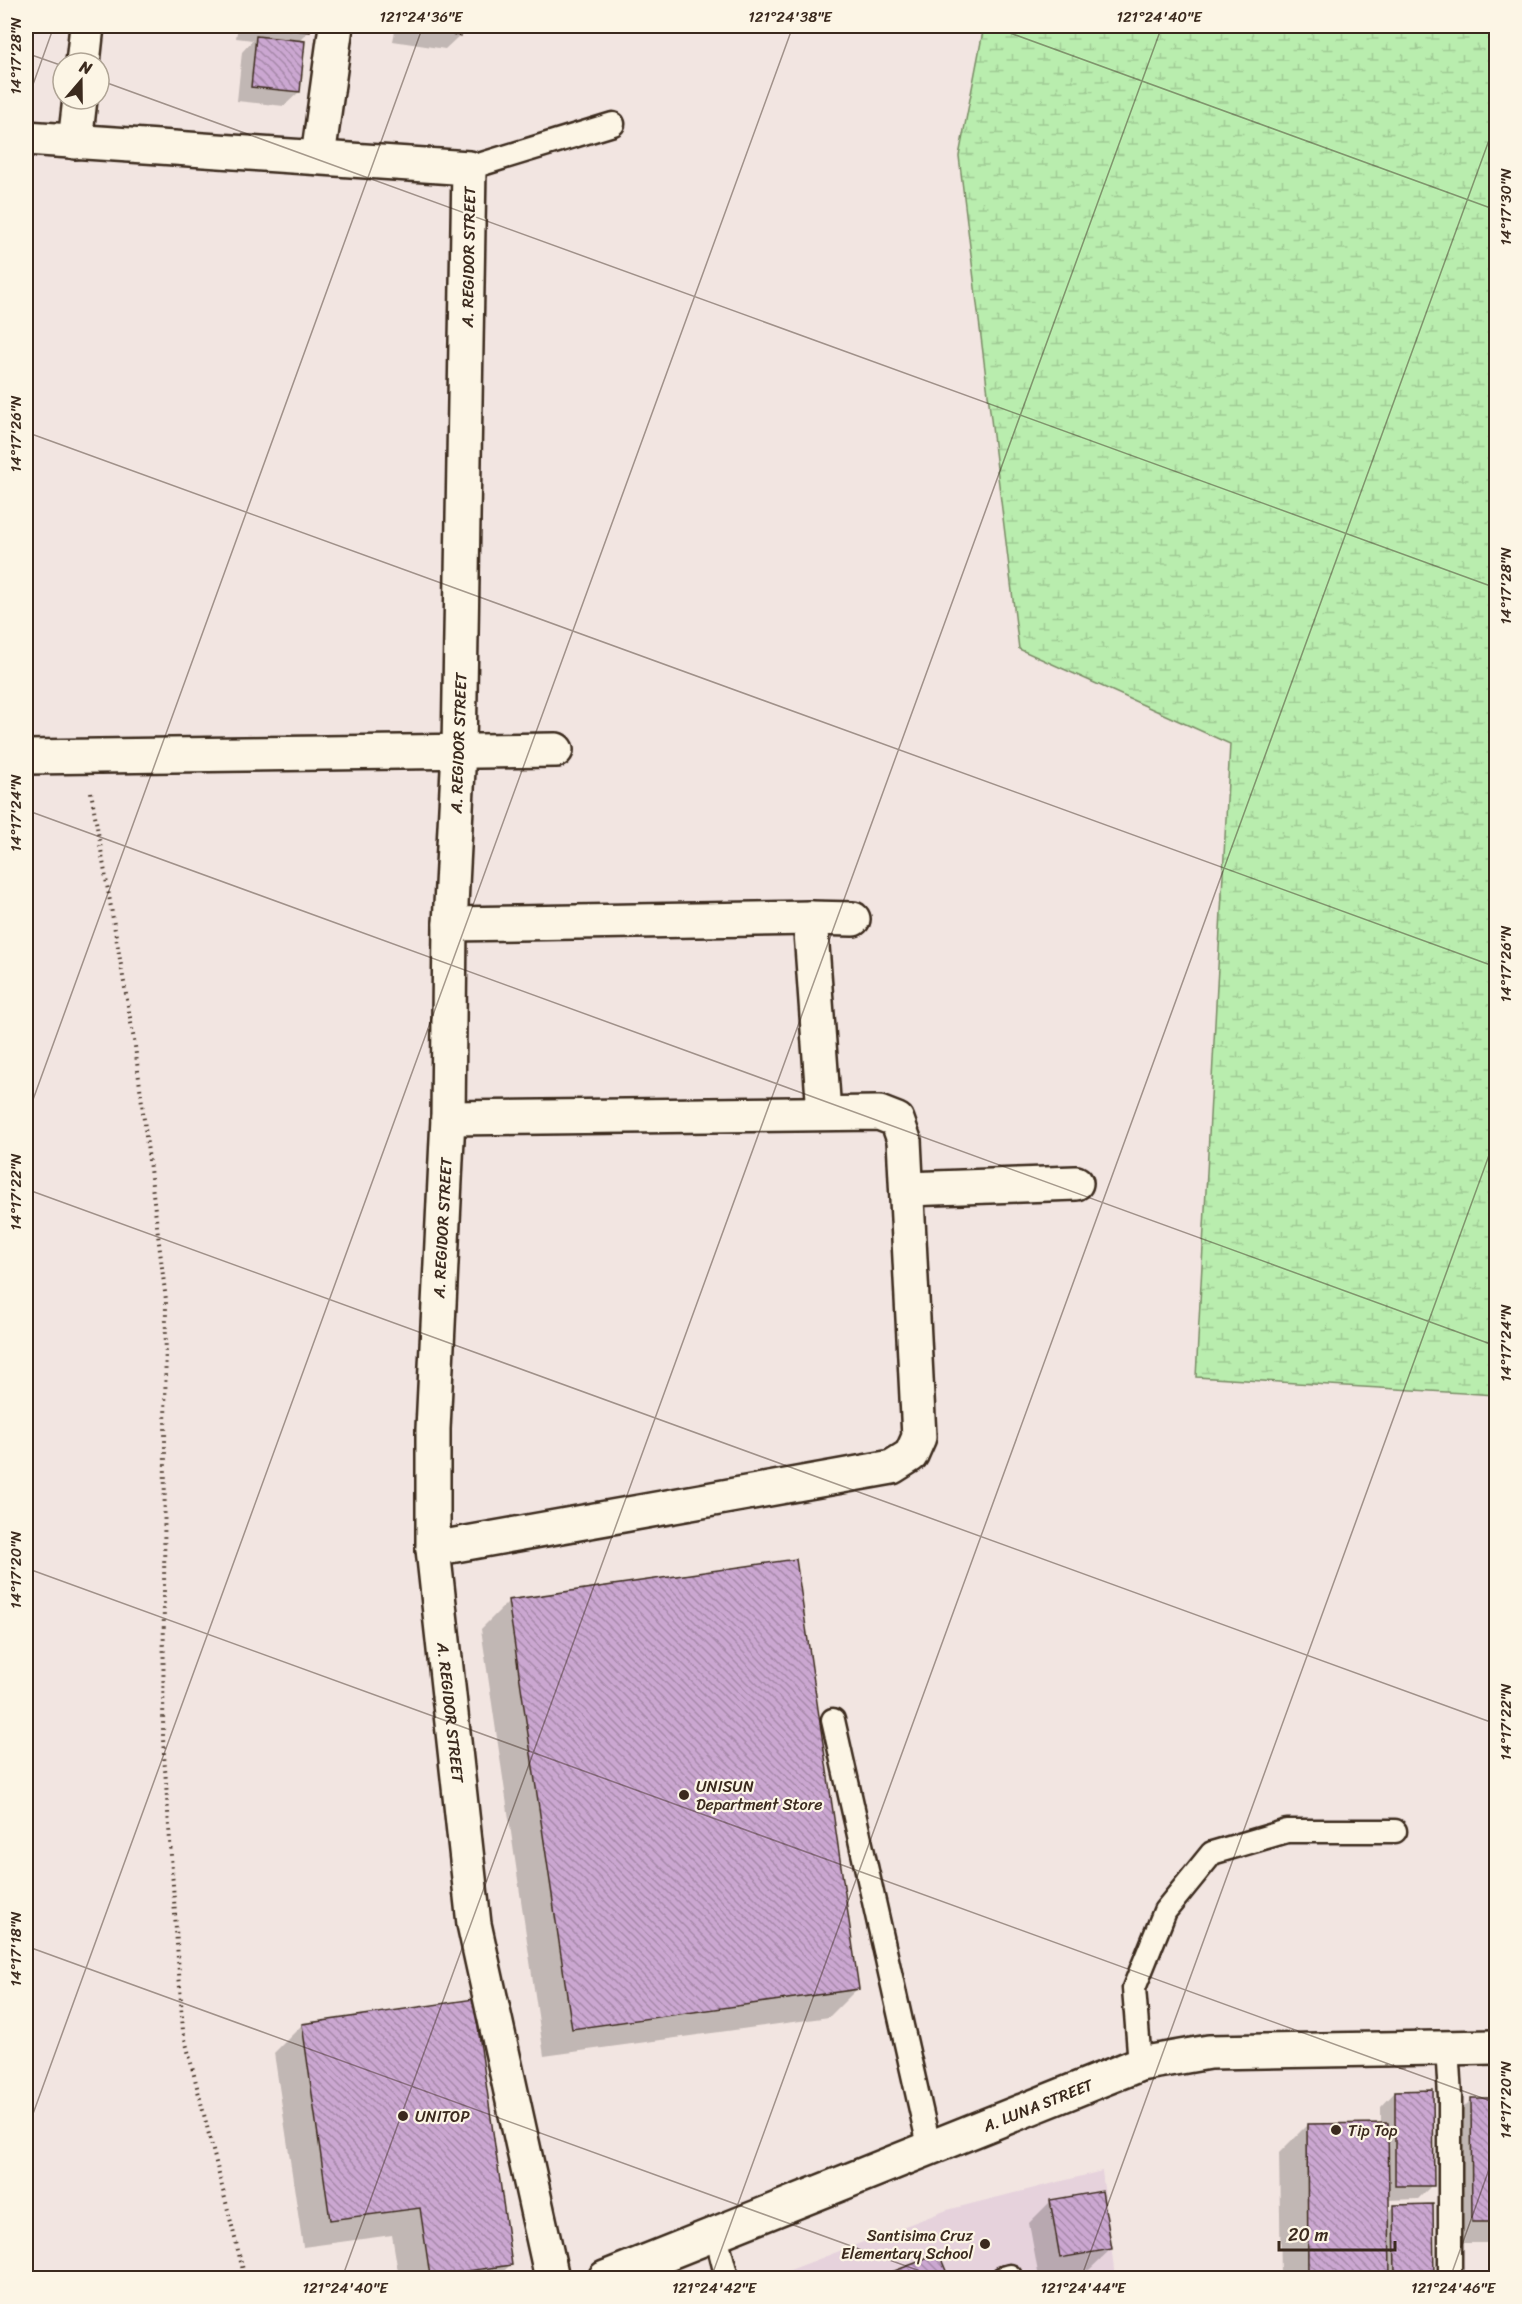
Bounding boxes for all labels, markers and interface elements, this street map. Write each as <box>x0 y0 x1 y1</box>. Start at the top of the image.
text: 121°24'36"E <box>380 4 464 30</box>
text: 121°24'38"E <box>748 4 833 30</box>
text: 121°24'40"E <box>1117 4 1203 30</box>
text: 14°17'28"N <box>3 17 29 95</box>
north arrow <box>51 51 111 111</box>
text: N <box>75 52 97 83</box>
text: 14°17'30"N <box>1493 168 1519 246</box>
street label: A. REGIDOR STREET <box>453 185 484 329</box>
text: 14°17'26"N <box>3 395 29 472</box>
text: 14°17'28"N <box>1493 547 1519 625</box>
street label: A. REGIDOR STREET <box>442 671 475 815</box>
text: 14°17'24"N <box>3 774 29 852</box>
text: 14°17'26"N <box>1493 925 1519 1002</box>
text: 14°17'22"N <box>3 1153 29 1230</box>
street label: A. REGIDOR STREET <box>424 1156 461 1300</box>
text: 14°17'24"N <box>1493 1304 1519 1382</box>
text: 14°17'20"N <box>3 1531 29 1609</box>
street label: A. REGIDOR STREET <box>428 1640 473 1785</box>
text: 14°17'22"N <box>1493 1683 1519 1760</box>
place label: UNISUN Department Store <box>696 1772 822 1819</box>
marker: UNISUN Department Store <box>677 1788 691 1802</box>
text: 14°17'18"N <box>3 1911 29 1986</box>
text: 14°17'20"N <box>1493 2061 1519 2139</box>
street label: A. LUNA STREET <box>978 2070 1098 2141</box>
place label: UNITOP <box>415 2102 470 2131</box>
marker: UNITOP <box>396 2109 410 2123</box>
place label: Tip Top <box>1348 2116 1398 2145</box>
marker: Tip Top <box>1329 2123 1343 2137</box>
scale bar <box>1279 2214 1394 2252</box>
text: 20 m <box>1288 2219 1328 2251</box>
place label: Santisima Cruz Elementary School <box>841 2221 973 2268</box>
marker: Santisima Cruz Elementary School <box>978 2237 992 2251</box>
text: 121°24'40"E <box>303 2275 389 2301</box>
text: 121°24'42"E <box>672 2275 758 2301</box>
text: 121°24'44"E <box>1041 2275 1127 2301</box>
text: 121°24'46"E <box>1411 2275 1497 2301</box>

